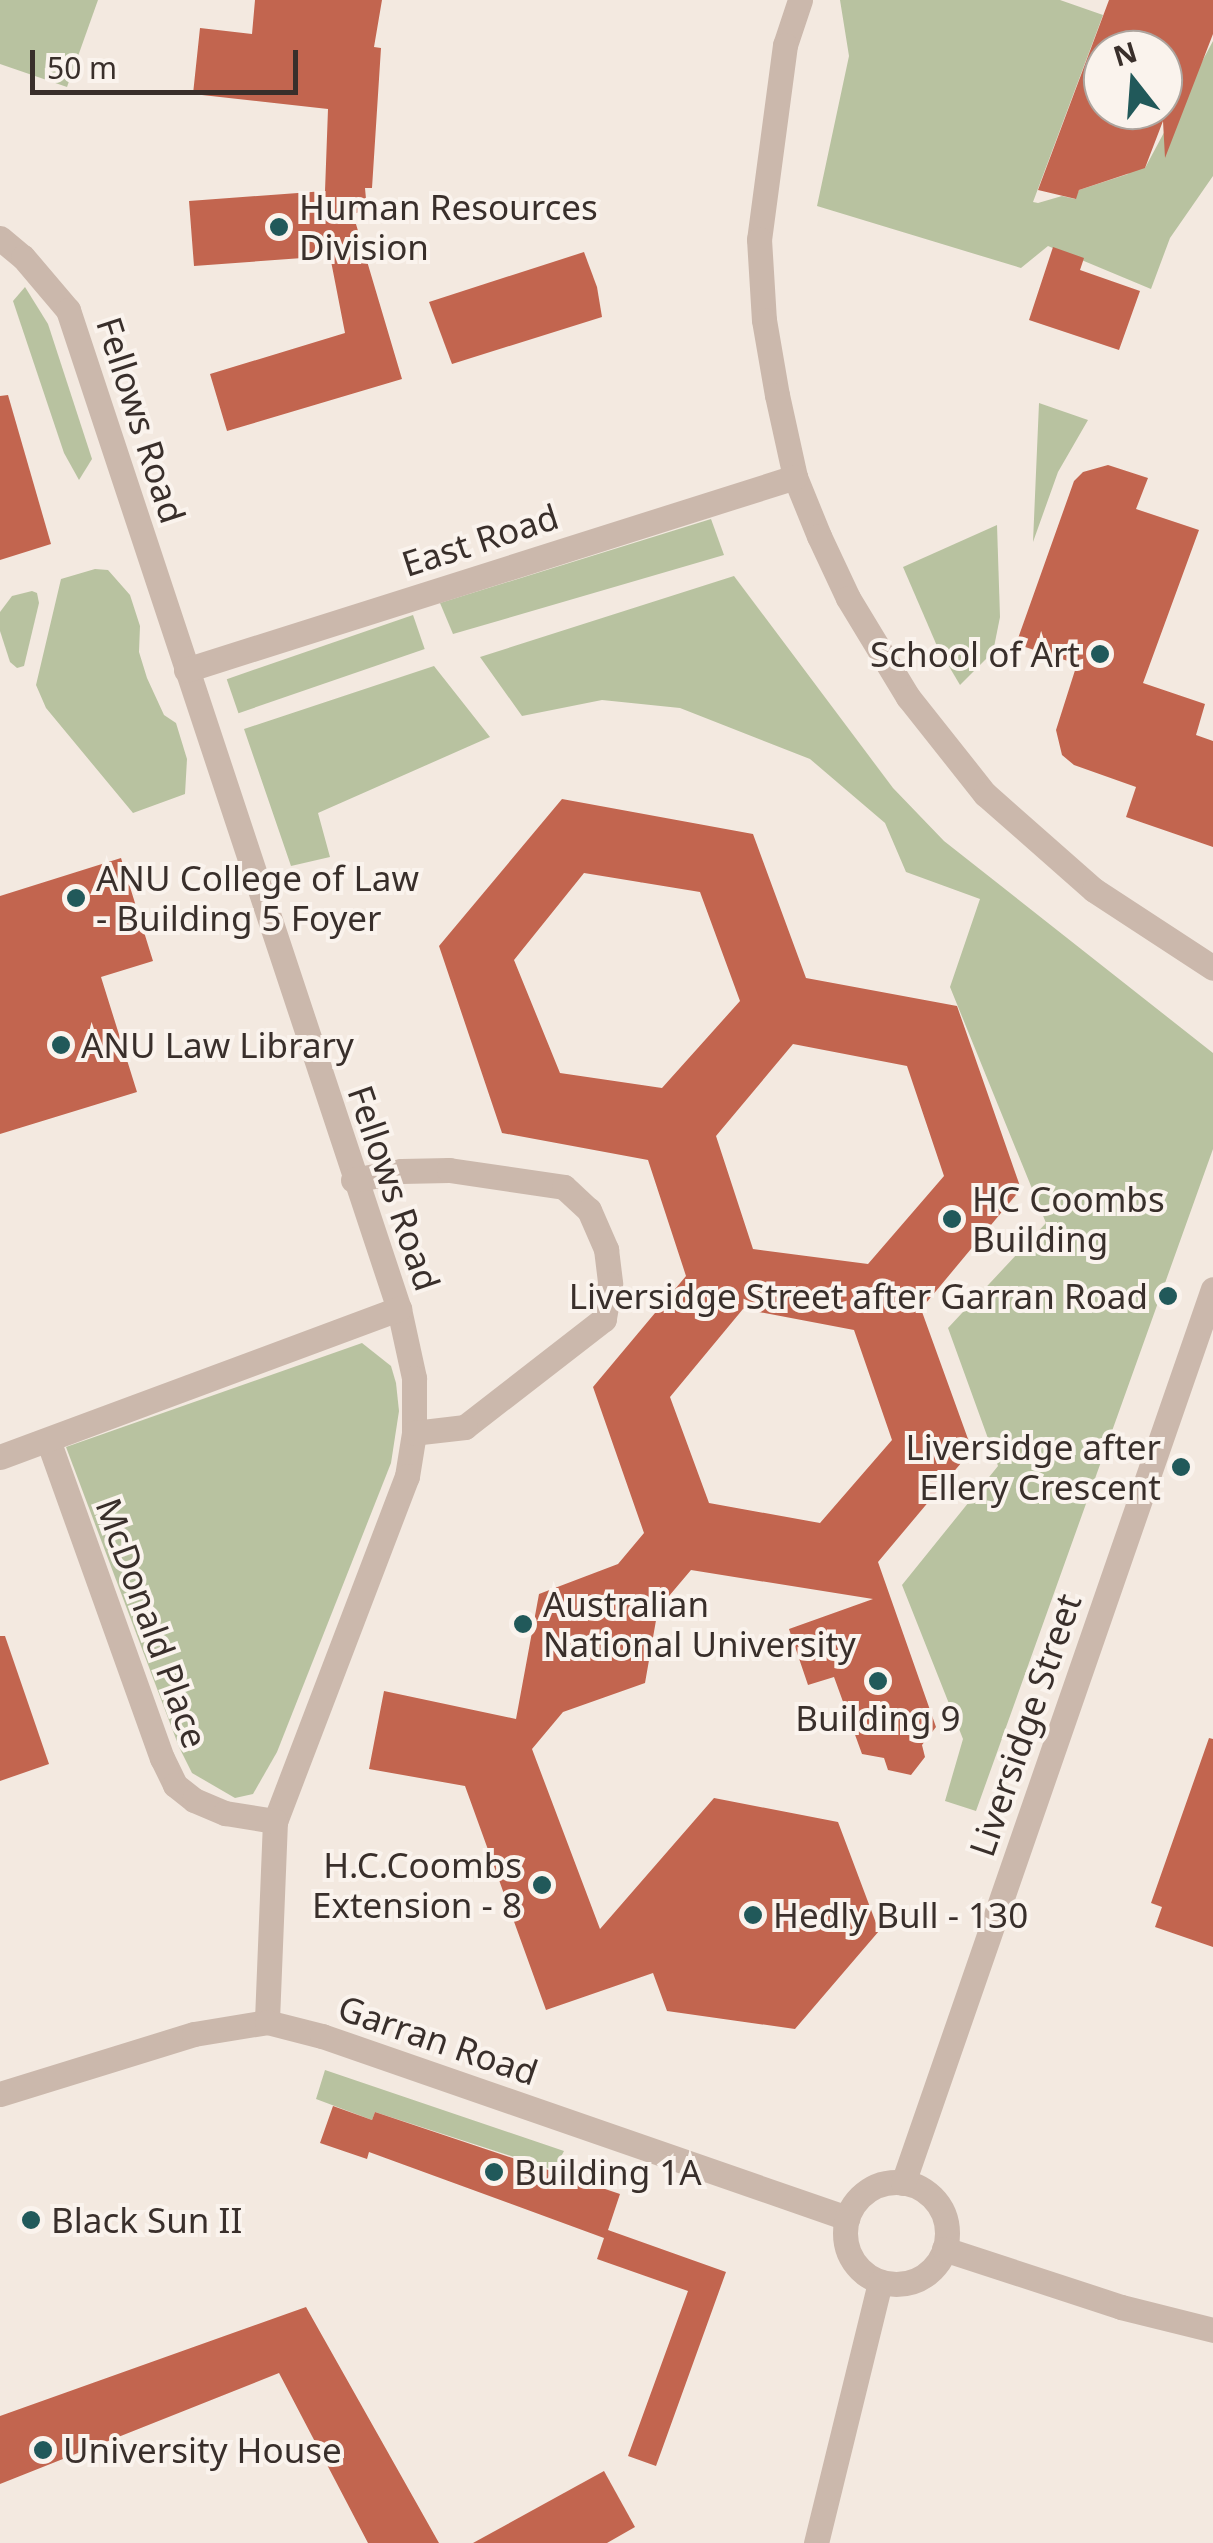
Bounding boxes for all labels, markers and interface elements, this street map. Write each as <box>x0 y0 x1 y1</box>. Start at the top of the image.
scale bar <box>35 30 302 92</box>
north arrow <box>1083 30 1183 130</box>
text: N <box>1108 32 1141 75</box>
text: 50 m <box>47 47 117 88</box>
place label: Human Resources Division <box>299 186 598 268</box>
marker: Human Resources Division <box>268 216 290 238</box>
street label: Fellows Road <box>88 312 194 528</box>
street label: East Road <box>397 495 563 585</box>
place label: School of Art <box>870 633 1080 675</box>
marker: School of Art <box>1089 643 1111 665</box>
place label: ANU College of Law - Building 5 Foyer <box>96 857 419 939</box>
marker: ANU College of Law - Building 5 Foyer <box>65 887 87 909</box>
place label: ANU Law Library <box>81 1024 354 1066</box>
marker: ANU Law Library <box>50 1034 72 1056</box>
street label: Fellows Road <box>339 1080 449 1296</box>
place label: HC Coombs Building <box>972 1178 1165 1260</box>
marker: HC Coombs Building <box>941 1208 963 1230</box>
place label: Liversidge Street after Garran Road <box>569 1275 1148 1317</box>
marker: Liversidge Street after Garran Road <box>1157 1285 1179 1307</box>
place label: Liversidge after Ellery Crescent <box>905 1426 1161 1508</box>
marker: Liversidge after Ellery Crescent <box>1170 1456 1192 1478</box>
street label: McDonald Place <box>87 1492 217 1754</box>
place label: Australian National University <box>543 1583 856 1665</box>
street label: Liversidge Street <box>960 1588 1090 1862</box>
marker: Australian National University <box>512 1613 534 1635</box>
marker: Building 9 <box>867 1670 889 1692</box>
place label: Building 9 <box>795 1697 961 1739</box>
place label: H.C.Coombs Extension - 8 <box>312 1844 522 1926</box>
marker: H.C.Coombs Extension - 8 <box>531 1874 553 1896</box>
place label: Hedly Bull - 130 <box>773 1894 1028 1936</box>
marker: Hedly Bull - 130 <box>742 1904 764 1926</box>
street label: Garran Road <box>333 1986 543 2094</box>
place label: Building 1A <box>514 2151 702 2193</box>
marker: Building 1A <box>483 2161 505 2183</box>
place label: Black Sun II <box>51 2199 242 2241</box>
marker: Black Sun II <box>20 2209 42 2231</box>
place label: University House <box>63 2429 342 2471</box>
marker: University House <box>32 2439 54 2461</box>

